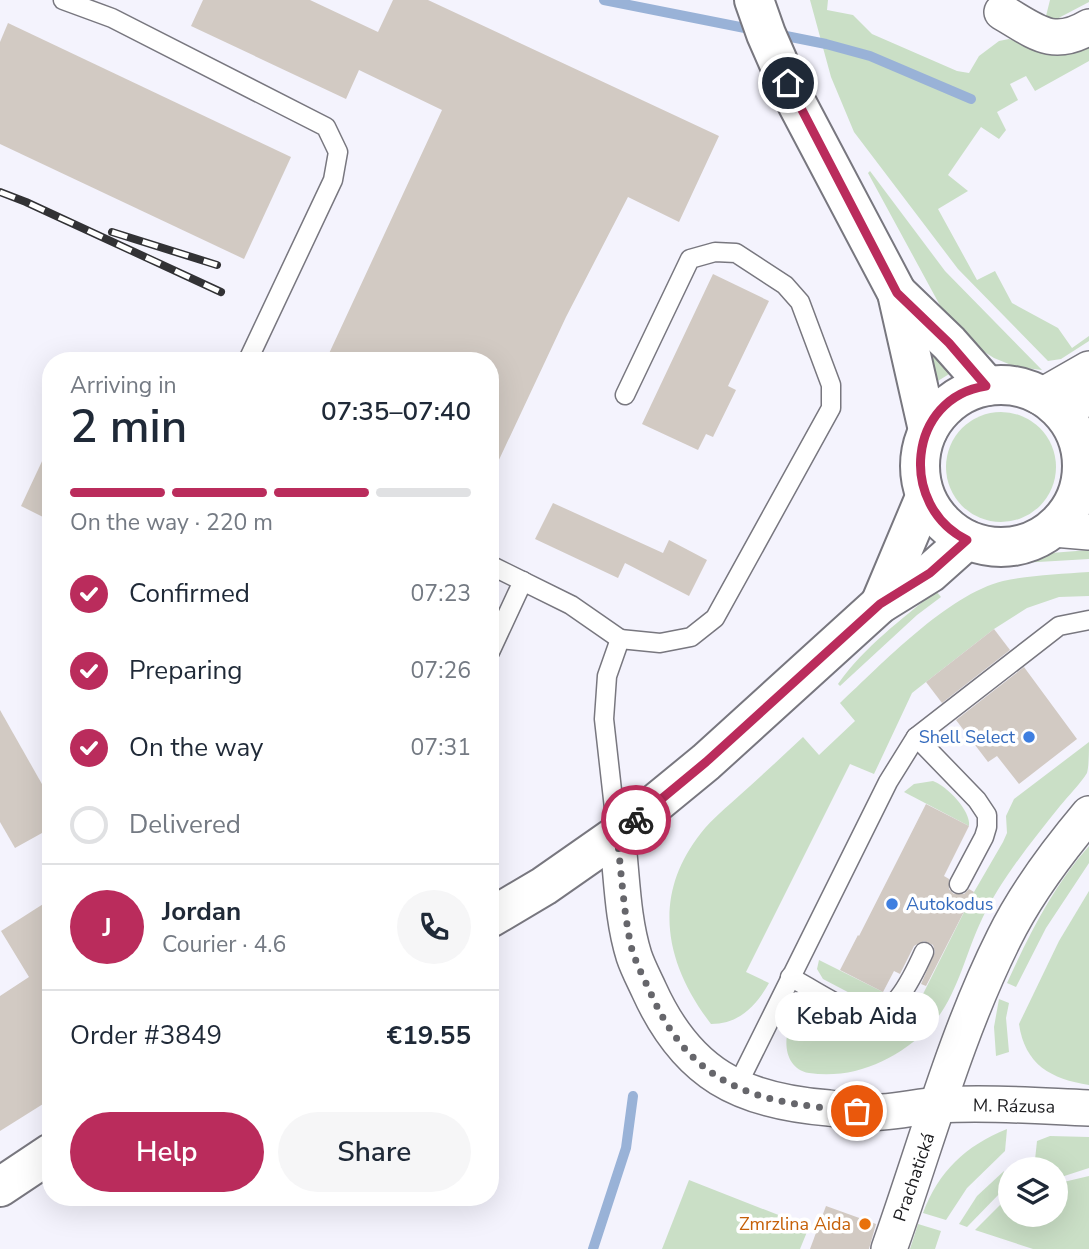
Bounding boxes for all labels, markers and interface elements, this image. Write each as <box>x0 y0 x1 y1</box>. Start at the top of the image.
pin <box>758 53 818 113</box>
icon: home <box>769 64 807 102</box>
text: Arriving in <box>70 370 177 401</box>
text: 07:35–07:40 <box>321 394 471 429</box>
text: 2 min <box>70 395 187 458</box>
text: On the way · 220 m <box>70 507 273 538</box>
icon: check <box>70 575 108 613</box>
text: Confirmed <box>129 576 250 611</box>
text: 07:23 <box>411 578 471 609</box>
icon: check <box>70 652 108 690</box>
text: Preparing <box>129 653 242 688</box>
text: 07:26 <box>411 655 471 686</box>
place label: Shell Select <box>919 725 1016 749</box>
icon: check <box>70 729 108 767</box>
marker: Shell Select <box>1021 729 1037 745</box>
text: On the way <box>129 730 263 765</box>
text: 07:31 <box>411 732 471 763</box>
courier <box>601 785 671 855</box>
icon: bike <box>617 801 655 839</box>
text: Delivered <box>129 807 241 842</box>
button: phone <box>397 890 471 964</box>
place label: Autokodus <box>906 892 993 916</box>
text: Jordan <box>162 894 241 929</box>
marker: Autokodus <box>884 896 900 912</box>
text: J <box>102 910 112 945</box>
text: Courier · 4.6 <box>162 929 286 960</box>
callout: Kebab Aida <box>775 992 939 1041</box>
text: Kebab Aida <box>797 1001 917 1032</box>
text: Order #3849 <box>70 1018 222 1053</box>
text: €19.55 <box>387 1018 471 1053</box>
pin <box>827 1081 887 1141</box>
icon: bag <box>838 1092 876 1130</box>
street label: M. Rázusa <box>973 1093 1055 1119</box>
button: Help <box>70 1112 264 1192</box>
button: Share <box>278 1112 471 1192</box>
street label: Prachatická <box>888 1129 940 1225</box>
map controls <box>998 1157 1068 1227</box>
button: layers <box>998 1157 1068 1227</box>
place label: Zmrzlina Aida <box>739 1212 851 1236</box>
marker: Zmrzlina Aida <box>857 1216 873 1232</box>

